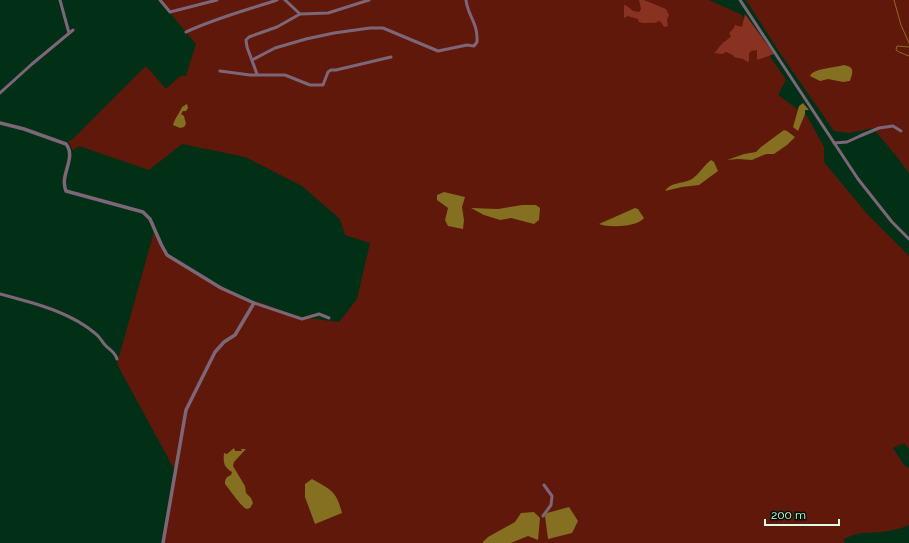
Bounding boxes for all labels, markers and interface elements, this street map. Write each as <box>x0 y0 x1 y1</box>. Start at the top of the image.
scale bar <box>765 501 839 527</box>
text: 200 m <box>771 508 806 522</box>

